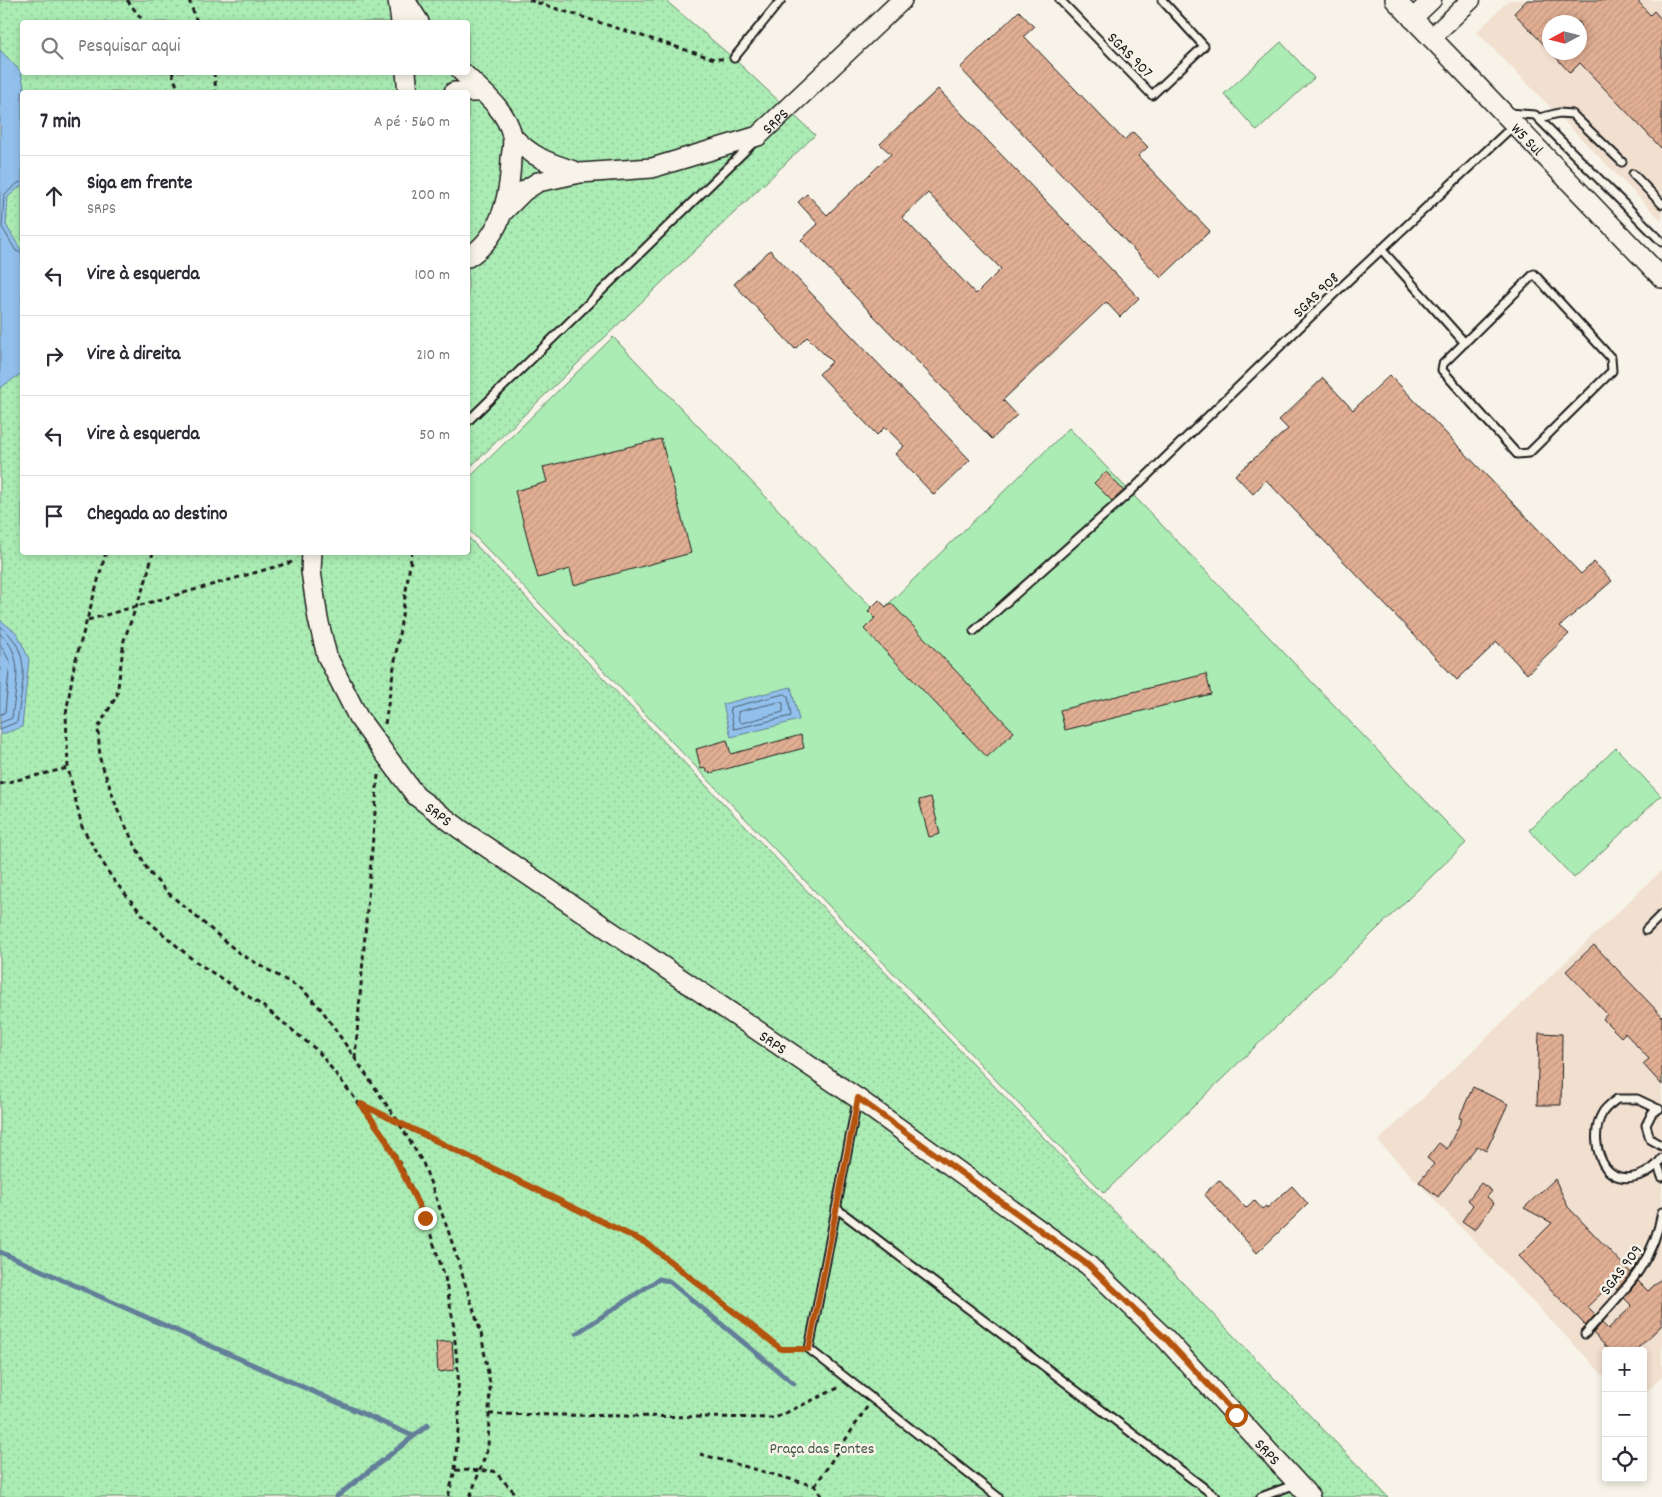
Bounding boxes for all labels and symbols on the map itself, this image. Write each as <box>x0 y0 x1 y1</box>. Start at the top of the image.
north arrow <box>1542 15 1587 60</box>
street label: SGAS 907 <box>1101 28 1157 84</box>
street label: SRPS <box>758 104 795 141</box>
street label: W5 Sul <box>1505 119 1548 162</box>
street label: SGAS 908 <box>1288 268 1345 324</box>
street label: SRPS <box>419 797 456 833</box>
street label: SRPS <box>754 1026 791 1061</box>
route end <box>414 1207 437 1230</box>
street label: SGAS 909 <box>1595 1240 1649 1301</box>
route start <box>1225 1404 1248 1427</box>
street label: SRPS <box>1248 1434 1285 1471</box>
park label: Praça das Fontes <box>769 1438 875 1461</box>

